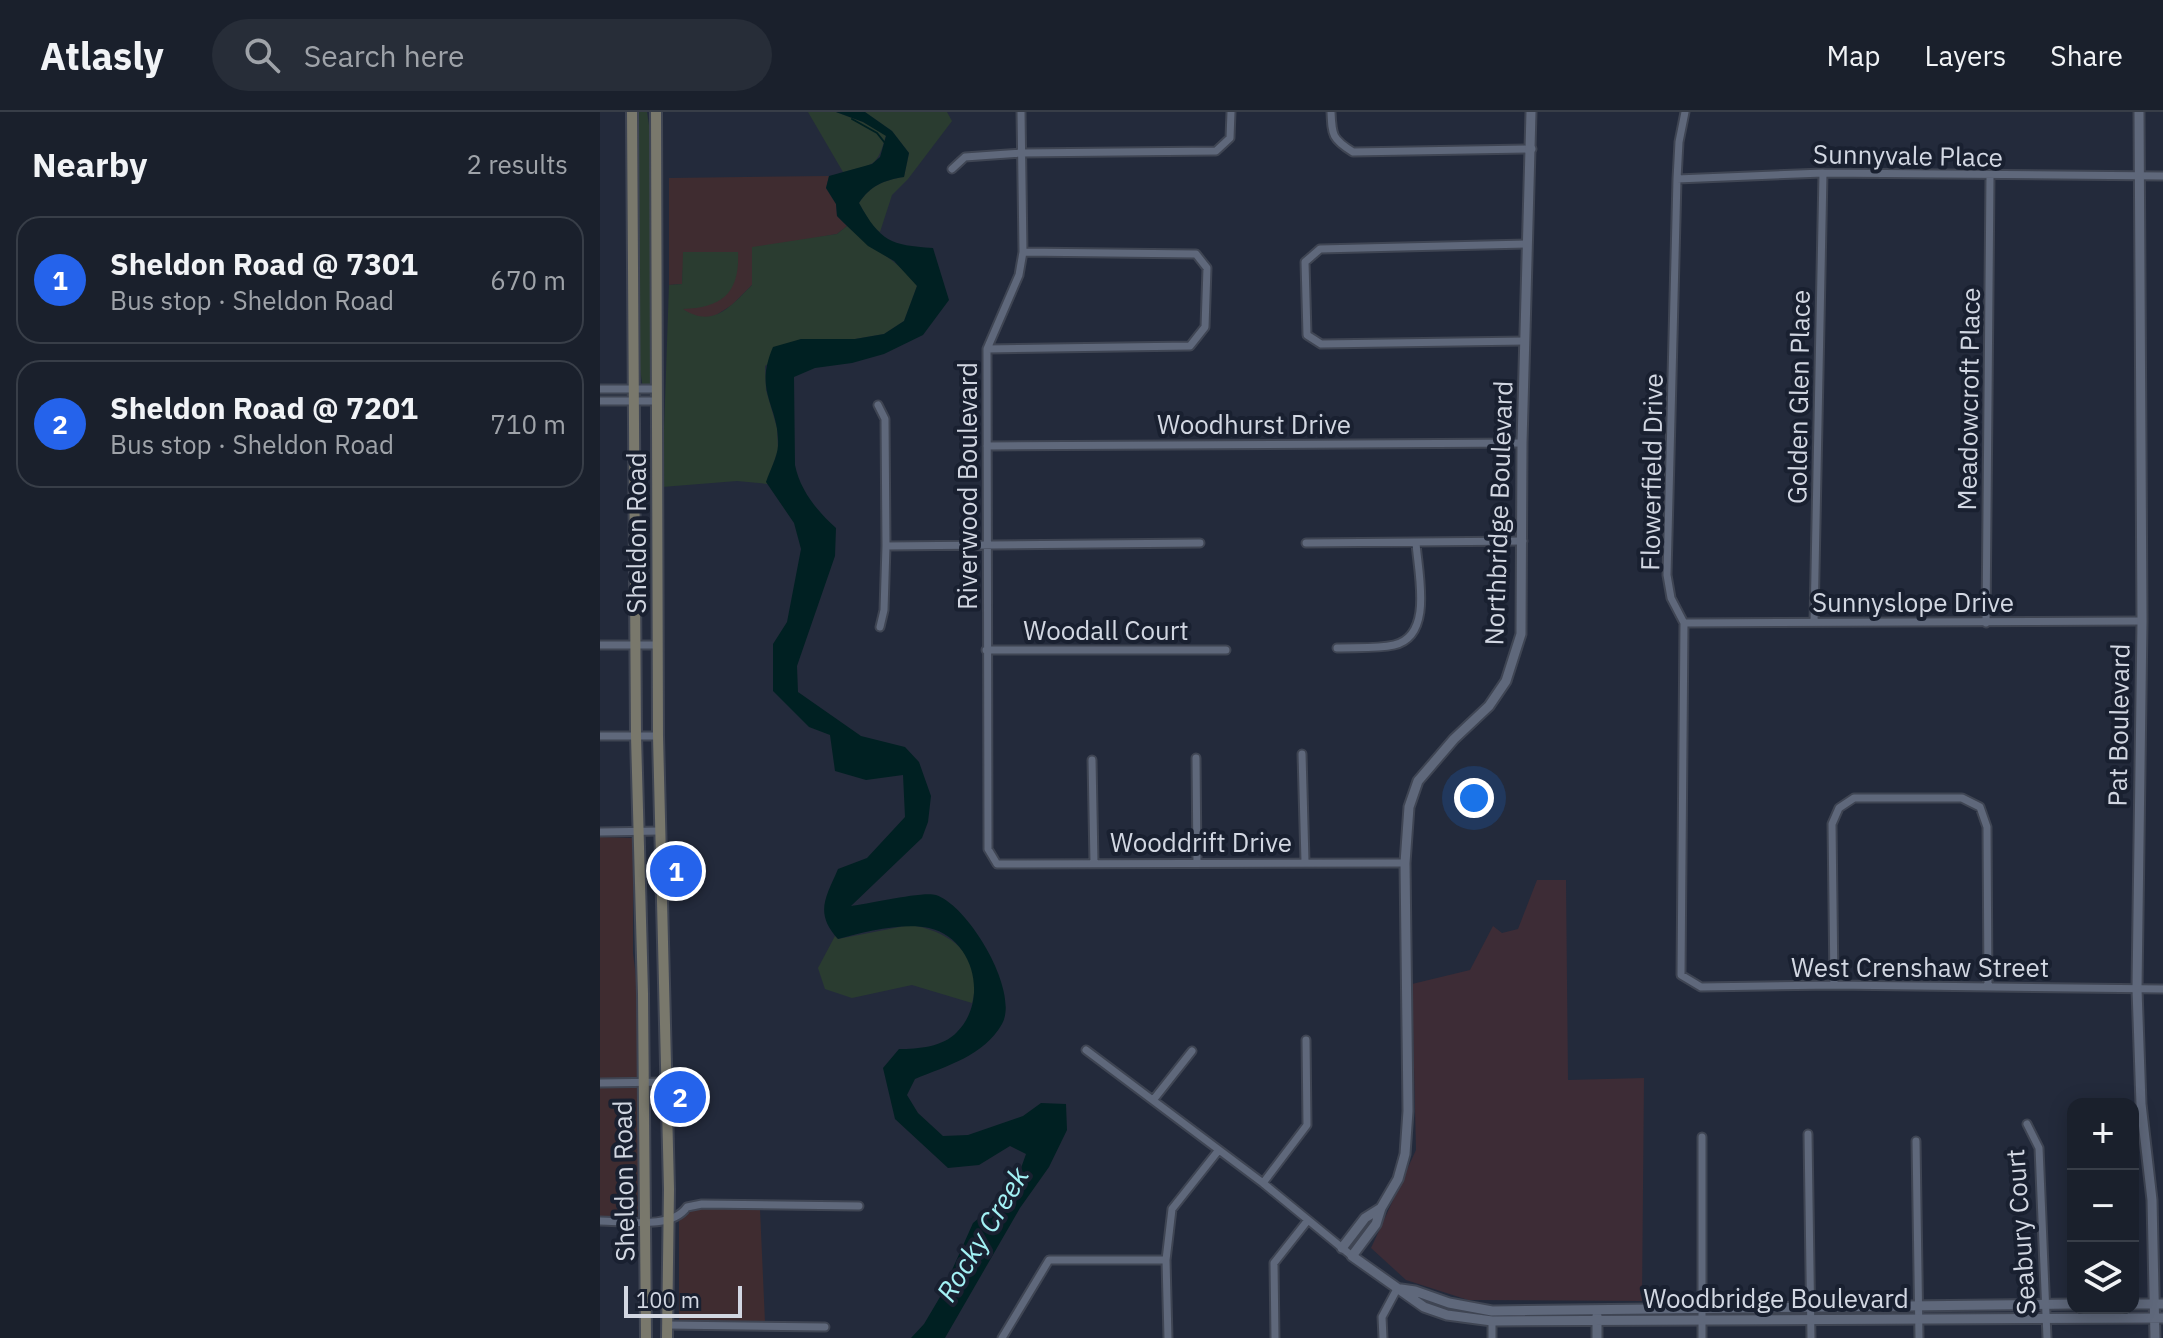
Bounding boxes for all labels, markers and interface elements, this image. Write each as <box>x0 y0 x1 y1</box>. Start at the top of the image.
search box <box>212 19 772 91</box>
text: Atlasly <box>40 31 164 80</box>
icon: search <box>240 33 284 77</box>
text: Search here <box>304 36 465 75</box>
text: Map <box>1826 37 1880 74</box>
text: Layers <box>1924 37 2006 74</box>
text: Share <box>2050 37 2123 74</box>
street label: Sunnyvale Place <box>1813 136 2003 174</box>
text: Nearby <box>32 142 147 186</box>
text: 2 results <box>466 147 568 181</box>
text: Sheldon Road @ 7301 <box>110 244 418 283</box>
text: 1 <box>52 263 68 297</box>
text: 670 m <box>490 263 566 297</box>
text: Bus stop · Sheldon Road <box>110 283 394 317</box>
street label: Meadowcroft Place <box>1949 287 1987 511</box>
street label: Golden Glen Place <box>1779 290 1817 504</box>
street label: Riverwood Boulevard <box>950 362 984 610</box>
street label: Flowerfield Drive <box>1632 373 1670 571</box>
street label: Northbridge Boulevard <box>1476 380 1520 646</box>
text: Sheldon Road @ 7201 <box>110 388 418 427</box>
text: 2 <box>52 407 68 441</box>
text: 710 m <box>490 407 566 441</box>
street label: Woodhurst Drive <box>1157 407 1351 441</box>
text: Bus stop · Sheldon Road <box>110 427 394 461</box>
street label: Sheldon Road <box>619 452 653 614</box>
street label: Sunnyslope Drive <box>1812 585 2014 619</box>
street label: Woodall Court <box>1023 613 1189 647</box>
street label: Pat Boulevard <box>2100 643 2136 807</box>
your location <box>1454 778 1494 818</box>
street label: Wooddrift Drive <box>1110 825 1292 859</box>
pin: 1 <box>650 841 702 901</box>
street label: West Crenshaw Street <box>1791 950 2049 984</box>
pin: 2 <box>654 1067 706 1127</box>
map controls <box>2067 1098 2139 1314</box>
button: + <box>2067 1098 2139 1170</box>
street label: Sheldon Road <box>605 1100 641 1262</box>
street label: Seabury Court <box>1997 1148 2043 1316</box>
water label: Rocky Creek <box>927 1160 1037 1308</box>
button: − <box>2067 1170 2139 1242</box>
button: layers <box>2067 1242 2139 1314</box>
street label: Woodbridge Boulevard <box>1643 1281 1909 1315</box>
scale bar <box>624 1282 742 1318</box>
text: 100 m <box>636 1285 700 1314</box>

